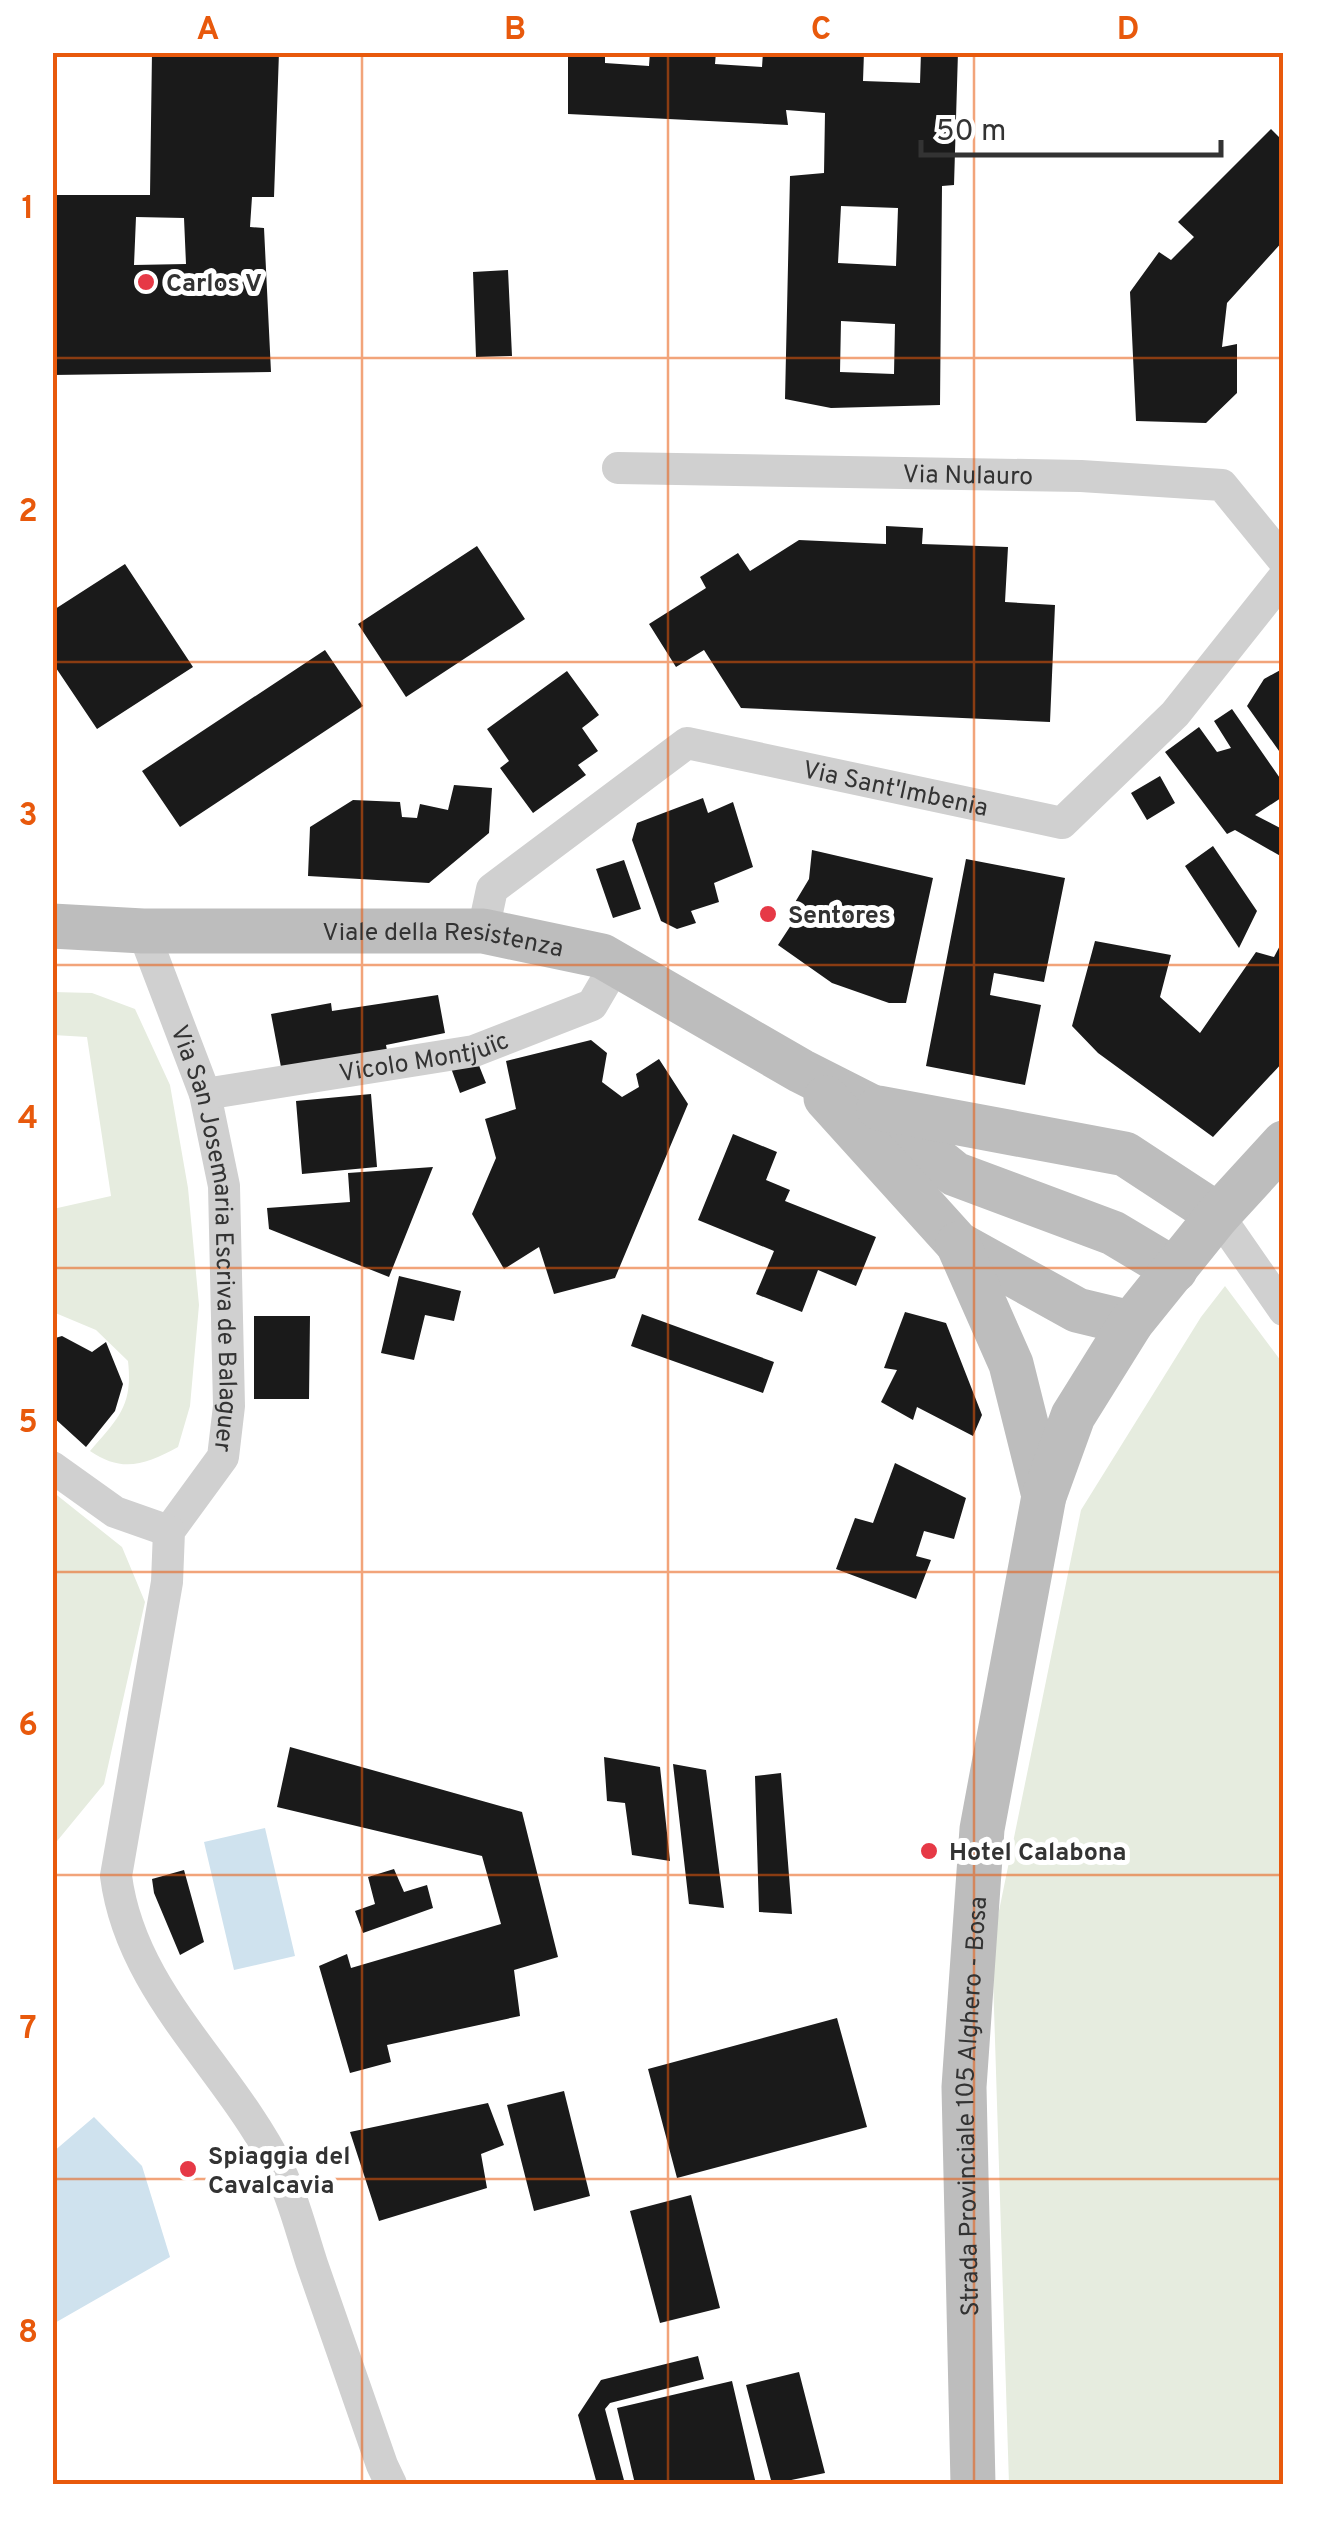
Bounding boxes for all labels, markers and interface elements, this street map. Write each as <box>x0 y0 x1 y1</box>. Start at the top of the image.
text: A <box>197 11 219 51</box>
text: B <box>504 11 526 51</box>
text: C <box>811 11 831 51</box>
text: D <box>1117 11 1139 51</box>
scale bar <box>921 95 1221 157</box>
text: 50 m <box>936 114 1006 151</box>
text: 1 <box>22 190 34 230</box>
place label: Carlos V <box>166 269 262 301</box>
marker: Carlos V <box>135 271 157 293</box>
street label: Via Nulauro <box>902 460 1033 494</box>
text: 2 <box>18 493 38 533</box>
street label: Via Sant'Imbenia <box>800 755 991 826</box>
text: 3 <box>18 797 38 837</box>
place label: Sentores <box>788 901 891 933</box>
marker: Sentores <box>757 903 779 925</box>
street label: Viale della Resistenza <box>322 918 566 967</box>
street label: Via San Josemaria Escriva de Balaguer <box>161 1021 243 1454</box>
street label: Vicolo Montjuïc <box>337 1026 514 1091</box>
text: 4 <box>18 1100 38 1140</box>
text: 5 <box>18 1404 38 1444</box>
text: 6 <box>18 1707 38 1747</box>
place label: Hotel Calabona <box>949 1838 1126 1870</box>
marker: Hotel Calabona <box>918 1840 940 1862</box>
street label: Strada Provinciale 105 Alghero - Bosa <box>951 1895 996 2317</box>
text: 7 <box>19 2010 37 2050</box>
place label: Spiaggia del Cavalcavia <box>208 2142 350 2203</box>
marker: Spiaggia del Cavalcavia <box>177 2158 199 2180</box>
text: 8 <box>18 2314 38 2354</box>

